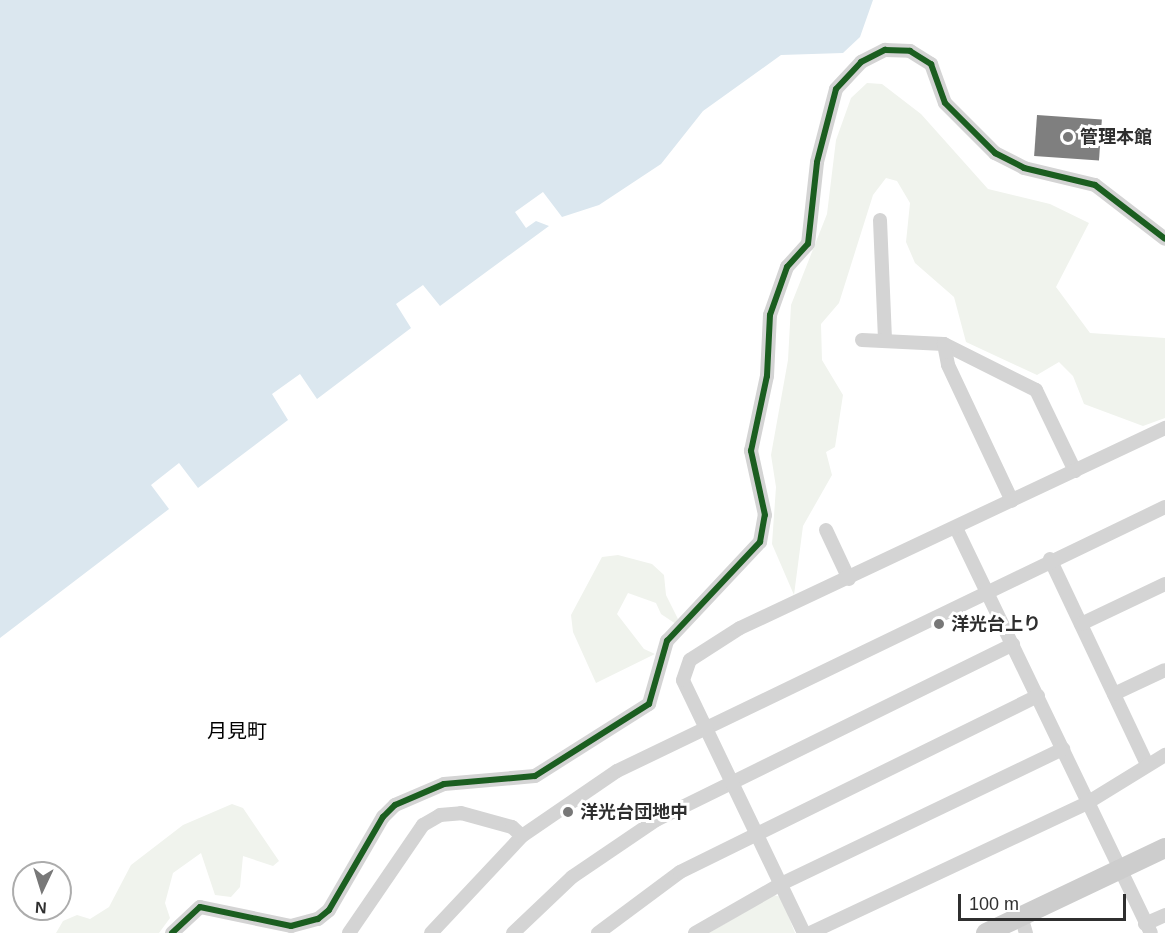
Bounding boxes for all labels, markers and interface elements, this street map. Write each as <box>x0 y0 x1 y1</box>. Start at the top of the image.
place label: 管理本館 <box>1080 126 1152 148</box>
marker: 管理本館 <box>1061 130 1075 144</box>
place label: 洋光台上り <box>951 613 1041 635</box>
marker: 洋光台上り <box>932 617 946 631</box>
district label: 月見町 <box>207 719 267 743</box>
place label: 洋光台団地中 <box>580 801 688 823</box>
marker: 洋光台団地中 <box>561 805 575 819</box>
north arrow <box>12 861 72 921</box>
scale bar <box>961 882 1129 920</box>
text: 100 m <box>969 894 1019 914</box>
text: N <box>34 899 47 916</box>

